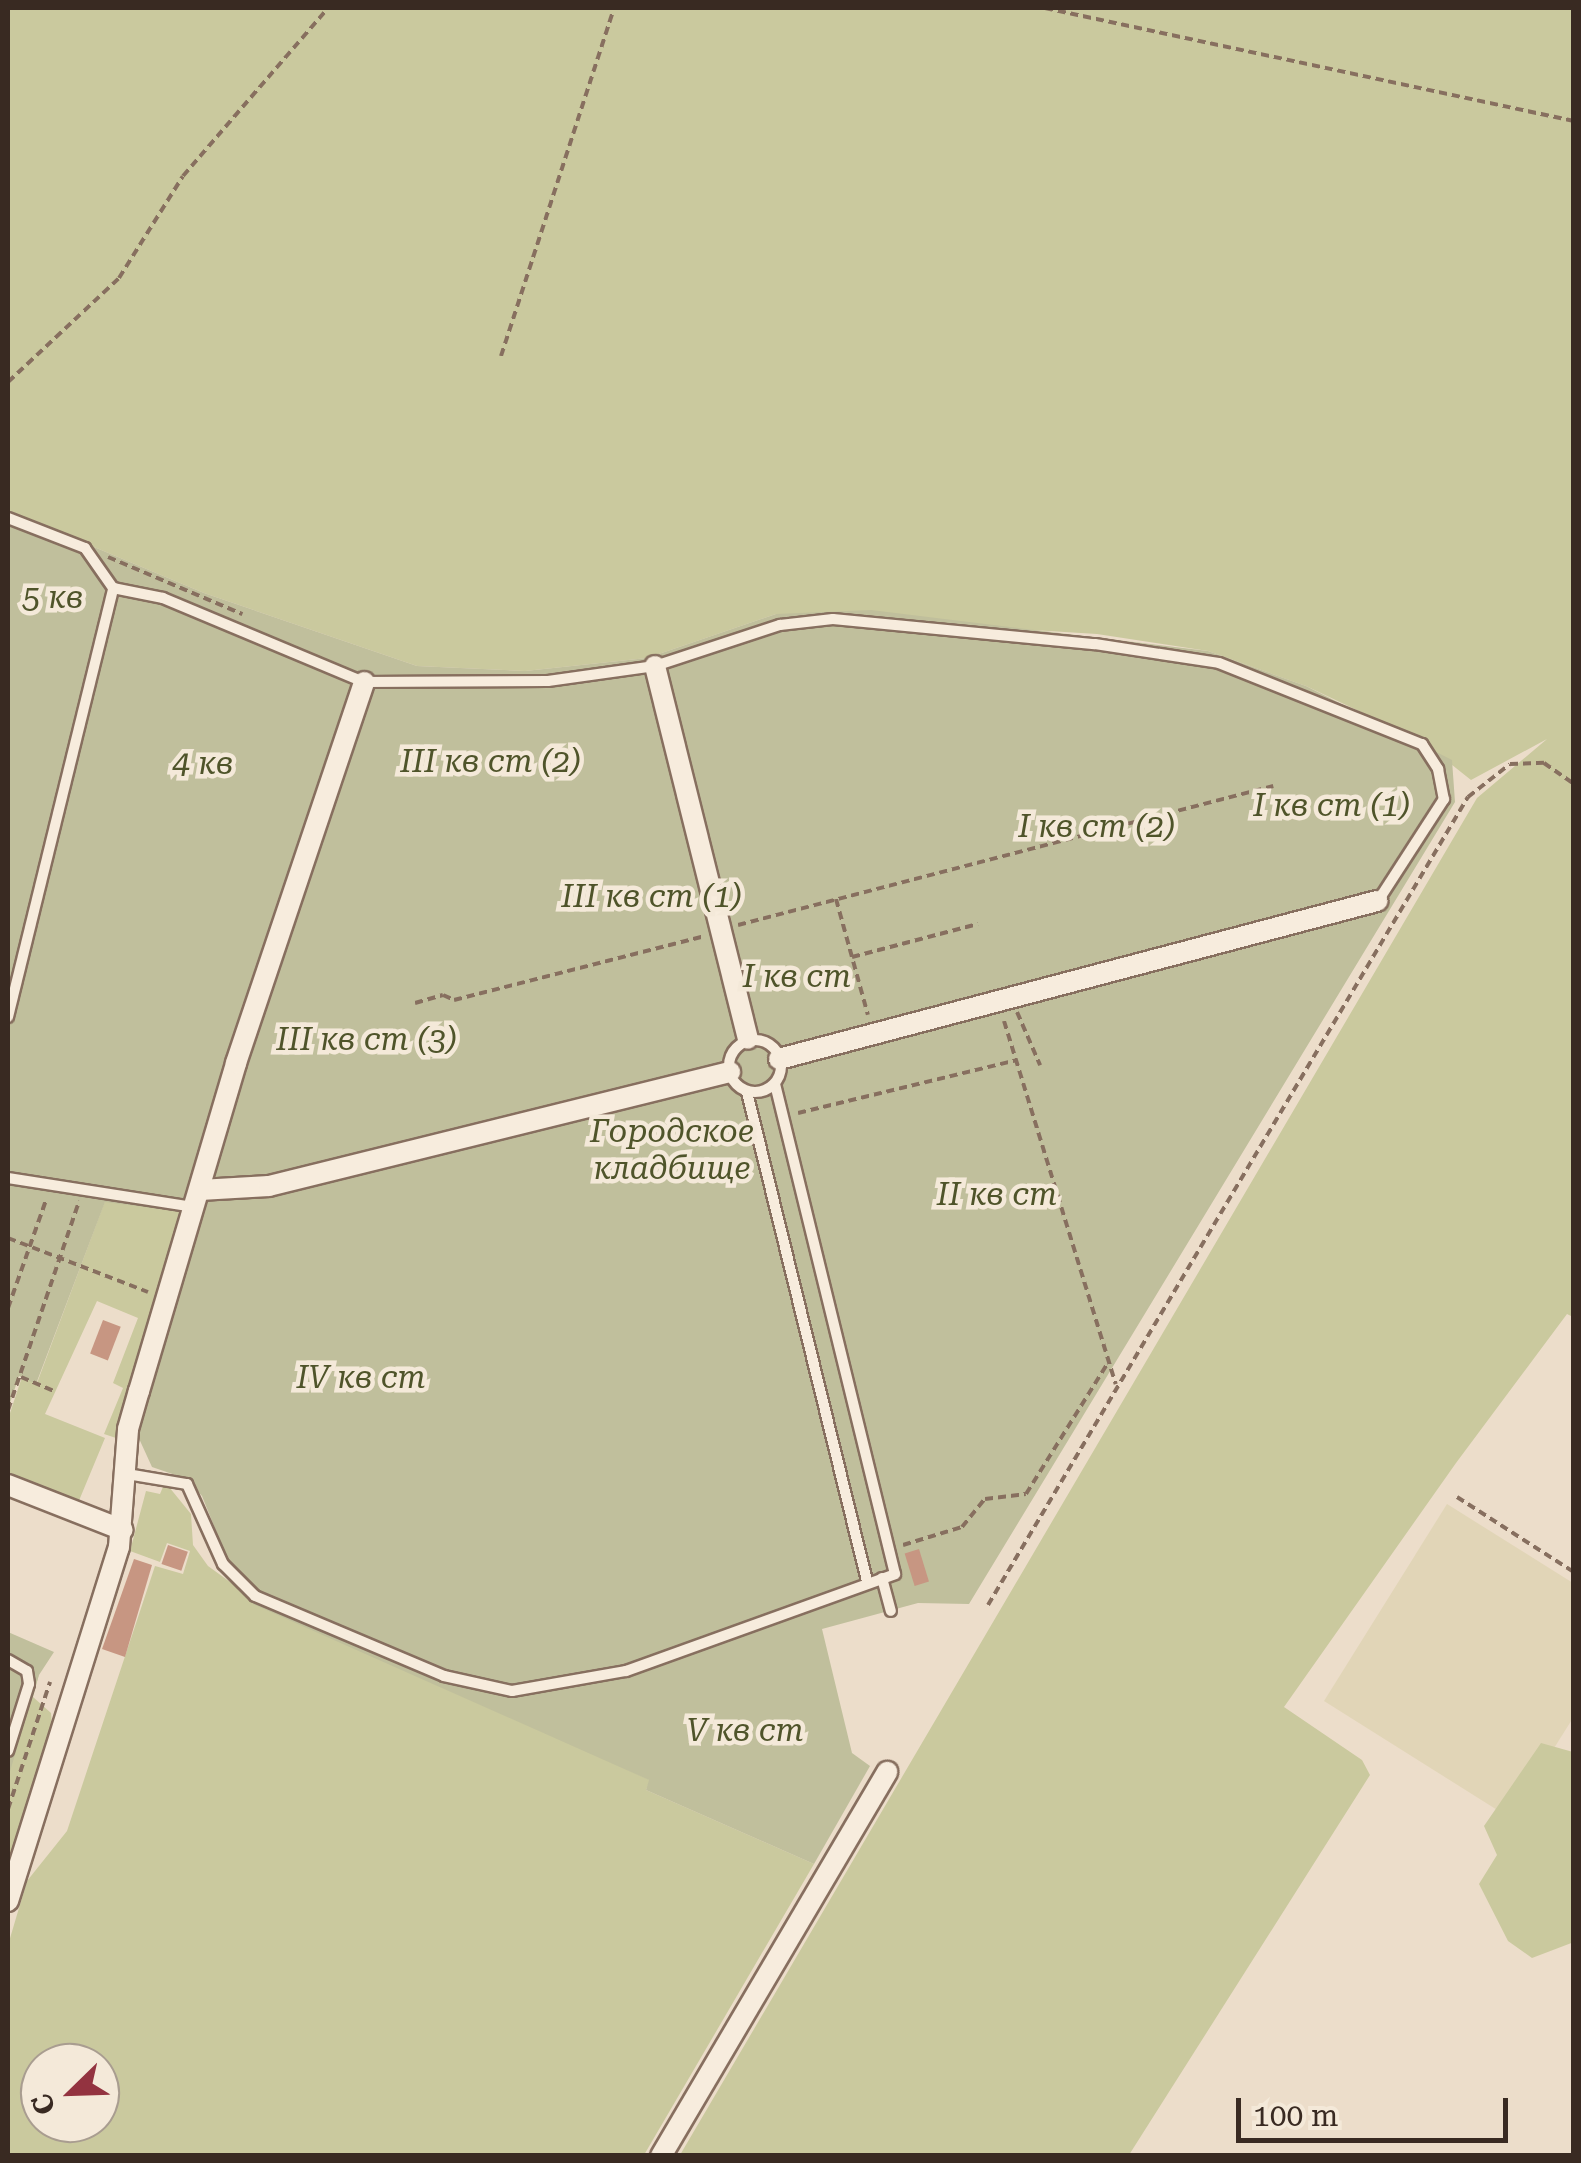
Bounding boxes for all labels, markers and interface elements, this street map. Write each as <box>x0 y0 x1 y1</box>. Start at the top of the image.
park label: 5 кв <box>22 578 84 616</box>
park label: III кв ст (2) <box>400 742 582 780</box>
park label: 4 кв <box>172 744 234 782</box>
park label: I кв ст (1) <box>1253 786 1411 824</box>
park label: I кв ст (2) <box>1018 807 1176 845</box>
park label: III кв ст (1) <box>561 877 743 915</box>
park label: I кв ст <box>743 957 851 995</box>
park label: III кв ст (3) <box>276 1020 458 1058</box>
park label: Городское кладбище <box>590 1113 754 1188</box>
park label: II кв ст <box>937 1175 1057 1213</box>
park label: IV кв ст <box>296 1358 426 1396</box>
park label: V кв ст <box>686 1711 804 1749</box>
north arrow <box>20 2043 120 2143</box>
scale bar <box>1241 2078 1514 2140</box>
text: С <box>25 2089 63 2120</box>
text: 100 m <box>1253 2098 1338 2133</box>

